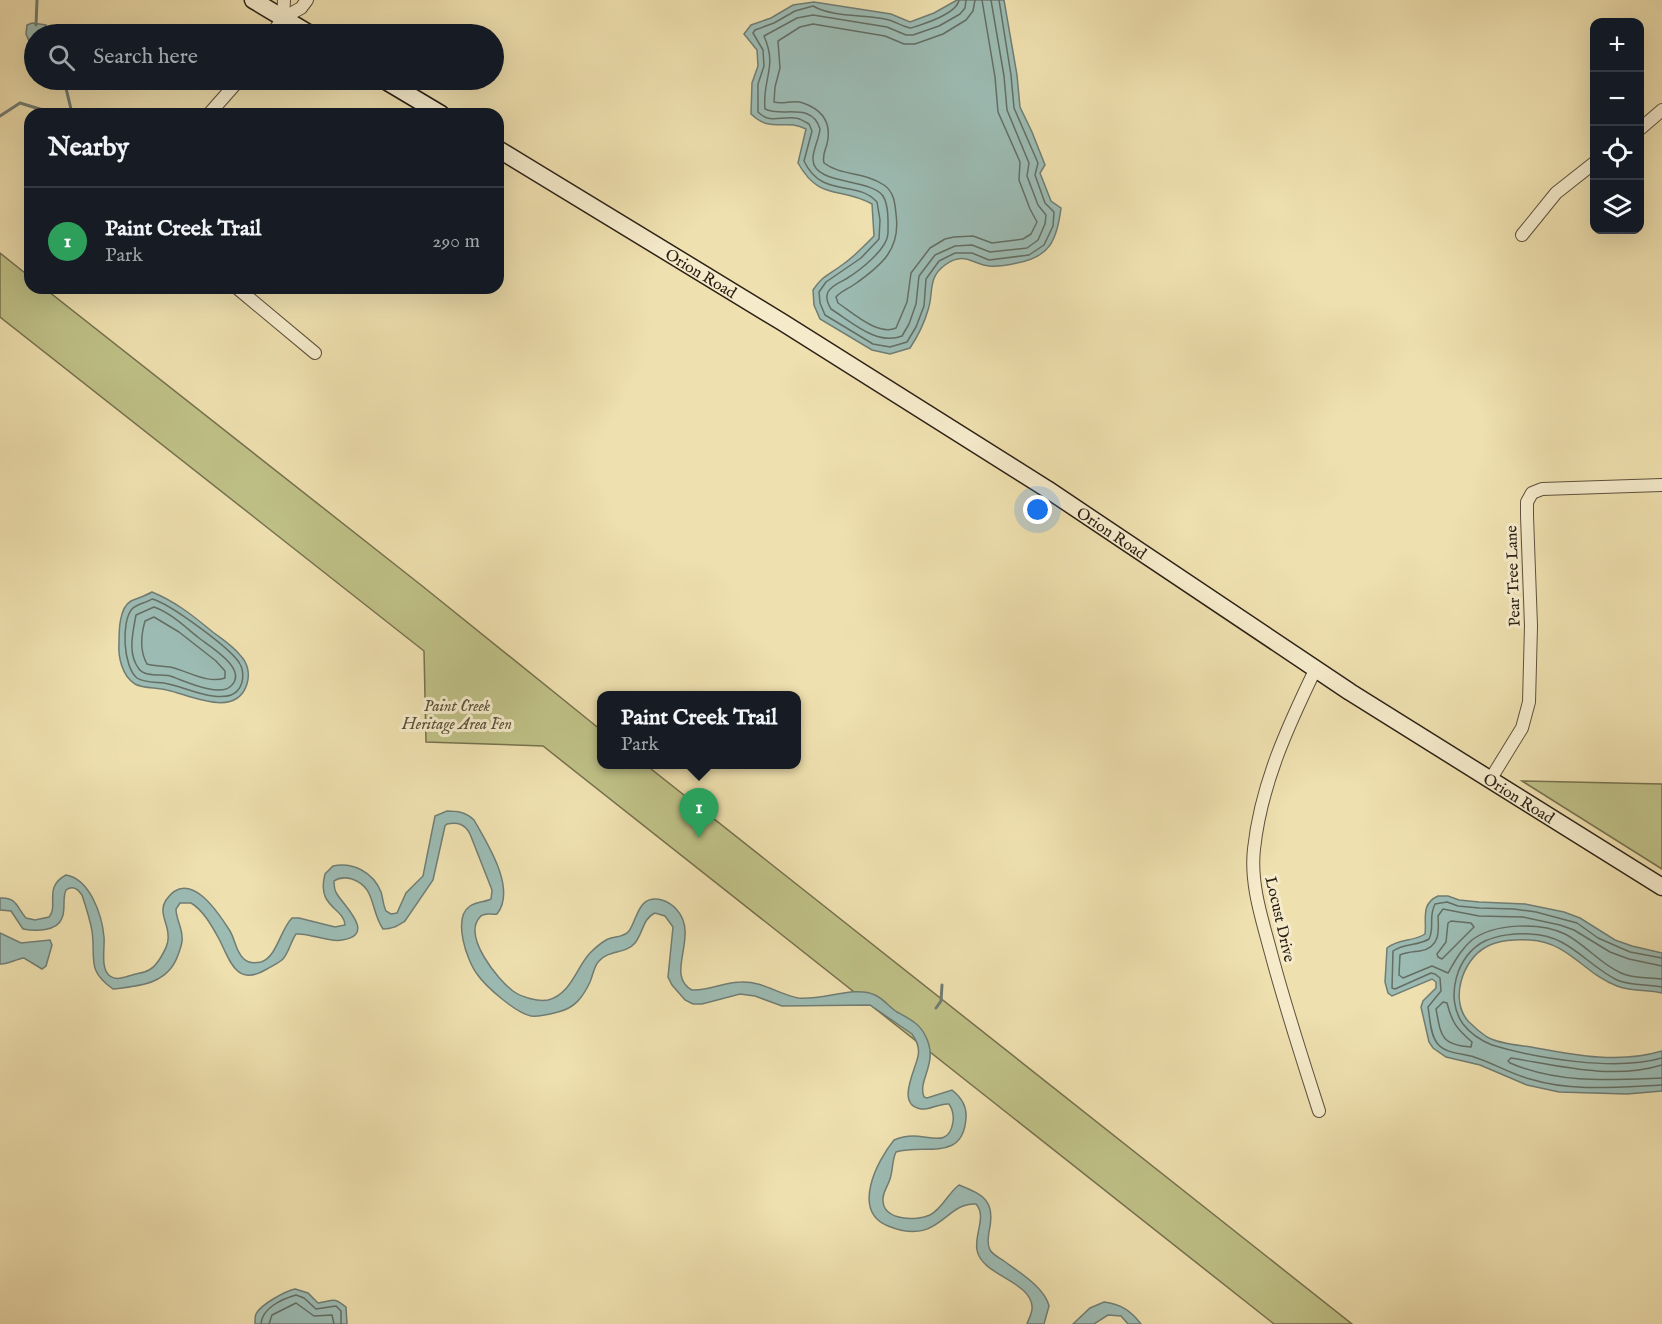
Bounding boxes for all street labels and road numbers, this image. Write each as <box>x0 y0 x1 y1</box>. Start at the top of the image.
street label: Orion Road <box>661 245 740 304</box>
street label: Orion Road <box>1072 504 1150 565</box>
street label: Pear Tree Lane <box>1502 525 1526 627</box>
street label: Orion Road <box>1479 770 1558 829</box>
street label: Locust Drive <box>1259 875 1299 964</box>

